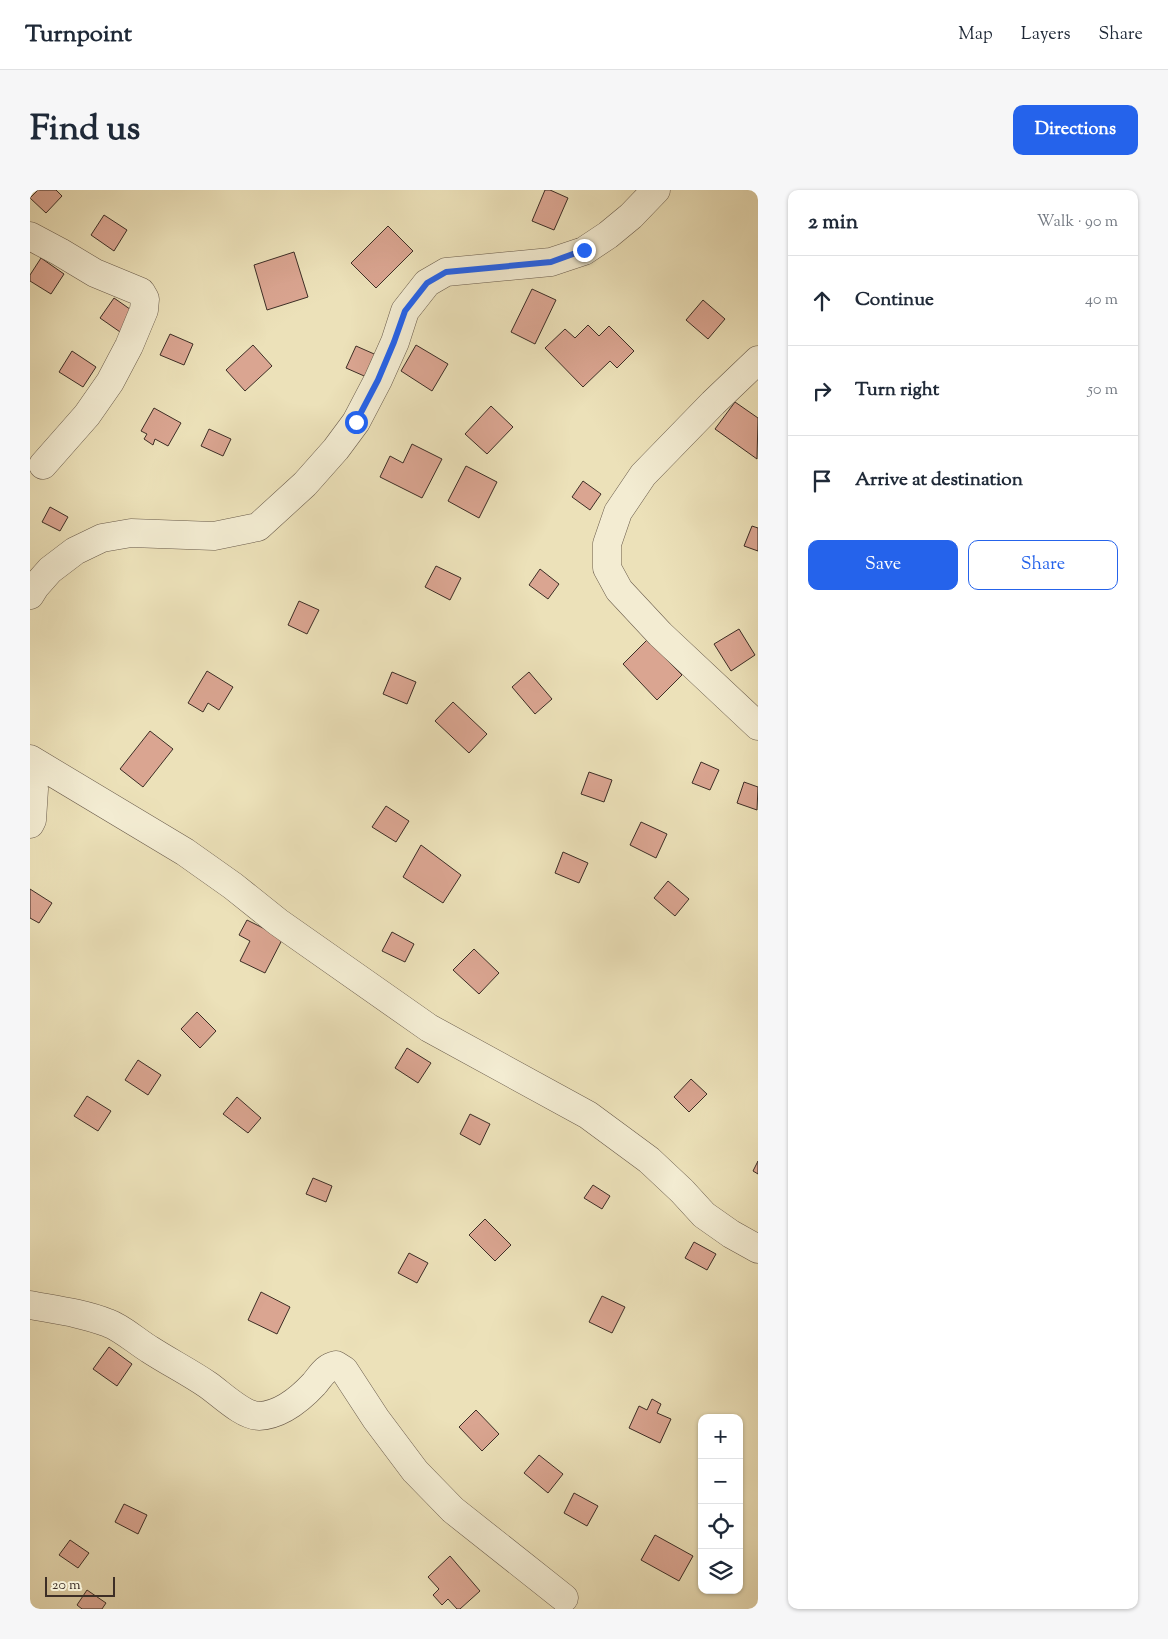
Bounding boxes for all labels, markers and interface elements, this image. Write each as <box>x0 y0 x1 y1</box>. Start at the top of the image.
text: Turnpoint <box>25 18 132 52</box>
text: Map <box>958 22 993 48</box>
text: Layers <box>1021 22 1071 48</box>
text: Share <box>1099 22 1143 48</box>
text: Find us <box>30 105 140 156</box>
button: Directions <box>1013 105 1138 155</box>
text: 2 min <box>808 208 858 238</box>
text: Walk · 90 m <box>1037 211 1118 234</box>
route end <box>573 239 596 262</box>
icon: ahead <box>808 287 836 315</box>
text: Continue <box>855 287 934 314</box>
text: 40 m <box>1085 289 1118 312</box>
icon: right <box>808 377 836 405</box>
text: Turn right <box>855 377 939 404</box>
text: 50 m <box>1087 379 1118 402</box>
route start <box>345 411 368 434</box>
icon: arrive <box>808 467 836 495</box>
text: Arrive at destination <box>855 467 1023 494</box>
button: Save <box>808 540 958 590</box>
button: Share <box>968 540 1118 590</box>
map controls <box>698 1414 743 1594</box>
button: + <box>698 1414 743 1459</box>
button: − <box>698 1459 743 1504</box>
button: locate <box>698 1504 743 1549</box>
button: layers <box>698 1549 743 1594</box>
scale bar <box>45 1574 115 1597</box>
text: 20 m <box>52 1576 81 1596</box>

